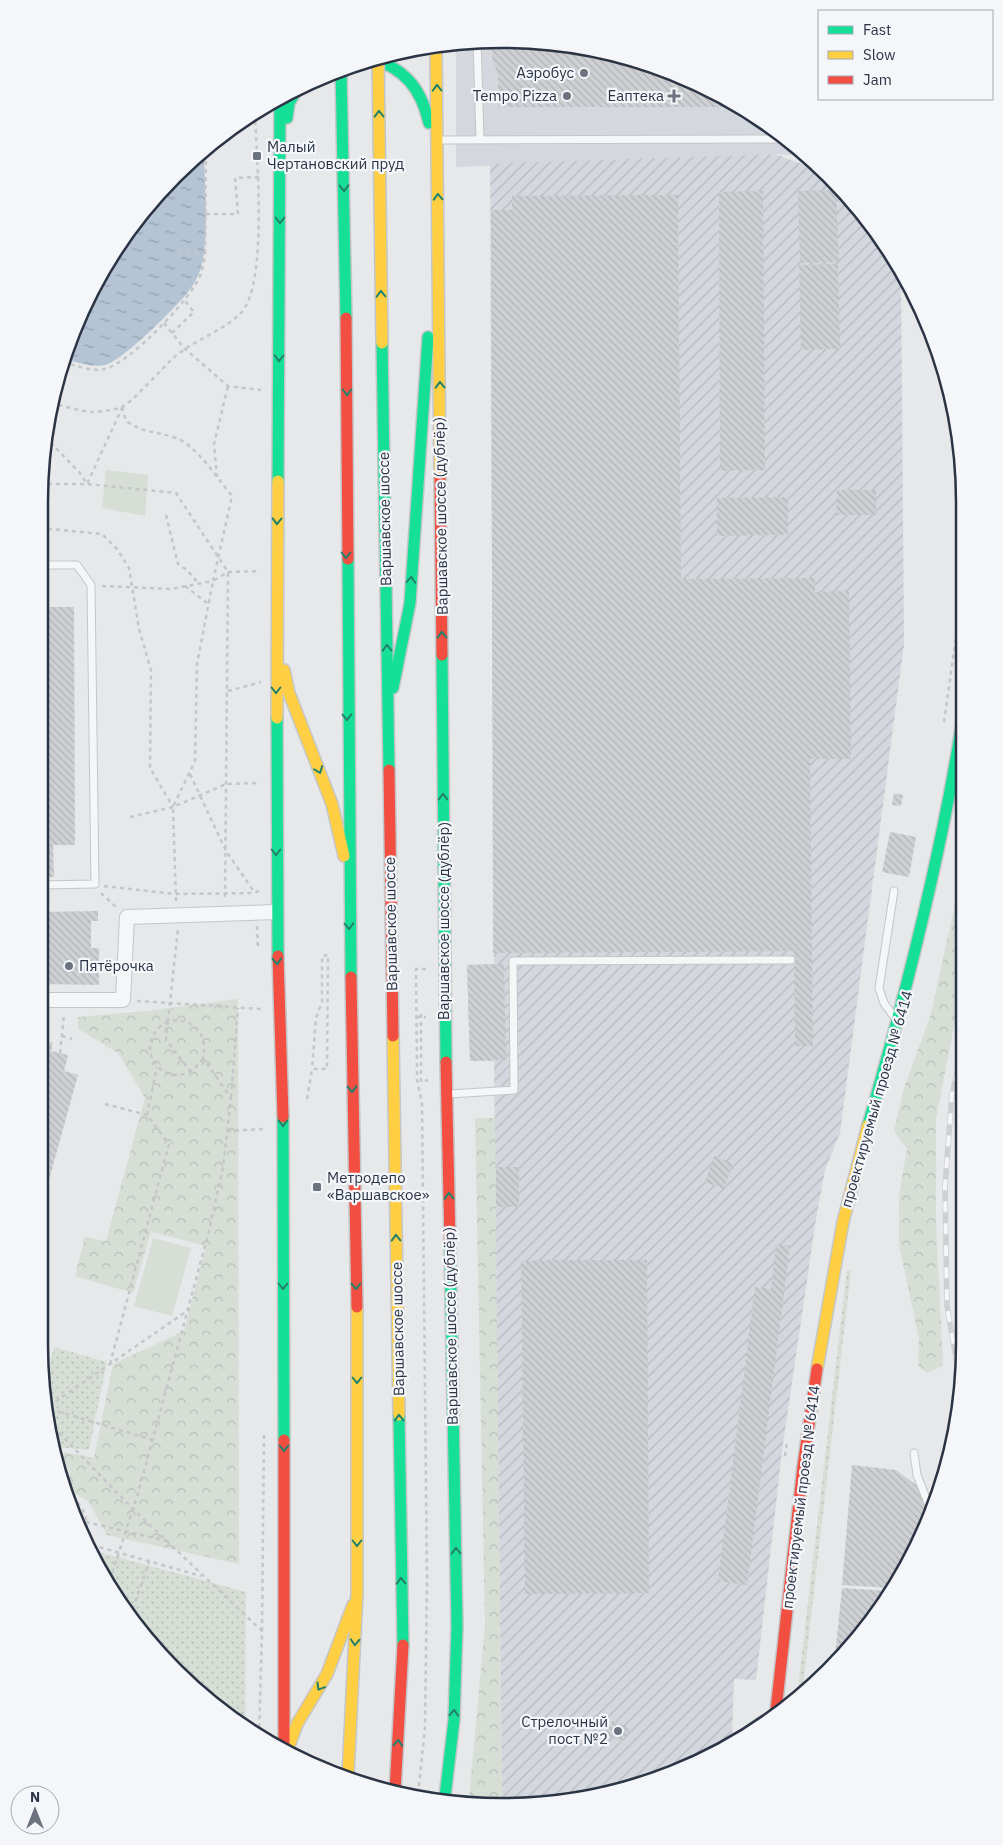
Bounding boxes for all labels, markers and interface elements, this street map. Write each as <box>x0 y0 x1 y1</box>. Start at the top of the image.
legend <box>818 10 993 100</box>
text: Fast <box>863 20 891 39</box>
text: Slow <box>863 45 896 64</box>
place label: Аэробус <box>516 63 574 82</box>
marker: Аэробус <box>578 67 590 79</box>
text: Jam <box>863 70 892 89</box>
one-way arrow <box>431 83 442 91</box>
place label: Tempo Pizza <box>473 86 557 105</box>
place label: Еаптека <box>607 86 664 105</box>
marker: Tempo Pizza <box>561 90 573 102</box>
marker: Еаптека <box>668 90 680 102</box>
one-way arrow <box>374 110 384 118</box>
place label: Малый Чертановский пруд <box>267 137 404 173</box>
marker: Малый Чертановский пруд <box>251 150 263 162</box>
one-way arrow <box>339 185 349 193</box>
one-way arrow <box>432 193 443 201</box>
one-way arrow <box>275 217 285 225</box>
one-way arrow <box>376 290 386 298</box>
one-way arrow <box>274 355 284 363</box>
one-way arrow <box>435 380 445 388</box>
one-way arrow <box>342 388 352 396</box>
street label: Варшавское шоссе (дублёр) <box>429 417 452 615</box>
street label: Варшавское шоссе <box>374 452 395 586</box>
one-way arrow <box>272 518 282 525</box>
one-way arrow <box>341 551 351 559</box>
one-way arrow <box>406 576 417 584</box>
one-way arrow <box>437 630 447 638</box>
one-way arrow <box>382 644 392 652</box>
one-way arrow <box>271 686 281 694</box>
one-way arrow <box>342 714 352 721</box>
one-way arrow <box>313 765 323 774</box>
one-way arrow <box>438 793 448 800</box>
street label: Варшавское шоссе (дублёр) <box>434 822 453 1020</box>
one-way arrow <box>271 848 281 856</box>
street label: Варшавское шоссе <box>380 857 401 991</box>
one-way arrow <box>344 922 355 930</box>
place label: Пятёрочка <box>79 956 154 975</box>
one-way arrow <box>272 957 283 965</box>
marker: Пятёрочка <box>63 960 75 972</box>
street label: проектируемый проезд № 6414 <box>836 988 917 1210</box>
one-way arrow <box>347 1085 357 1093</box>
one-way arrow <box>278 1120 288 1127</box>
place label: Метродепо «Варшавское» <box>327 1168 430 1204</box>
marker: Метродепо «Варшавское» <box>311 1181 323 1193</box>
one-way arrow <box>443 1192 454 1200</box>
street label: Варшавское шоссе (дублёр) <box>439 1227 462 1425</box>
one-way arrow <box>391 1234 401 1242</box>
street label: Варшавское шоссе <box>387 1262 408 1396</box>
one-way arrow <box>278 1282 288 1290</box>
one-way arrow <box>351 1282 361 1290</box>
one-way arrow <box>352 1376 362 1384</box>
street label: проектируемый проезд № 6414 <box>777 1384 824 1610</box>
one-way arrow <box>394 1414 404 1422</box>
one-way arrow <box>279 1444 289 1452</box>
one-way arrow <box>352 1539 362 1547</box>
one-way arrow <box>451 1547 461 1554</box>
one-way arrow <box>396 1577 407 1585</box>
one-way arrow <box>350 1638 360 1646</box>
one-way arrow <box>316 1682 326 1691</box>
one-way arrow <box>448 1709 459 1717</box>
place label: Стрелочный пост №2 <box>521 1712 608 1748</box>
marker: Стрелочный пост №2 <box>612 1725 624 1737</box>
one-way arrow <box>392 1739 403 1747</box>
north arrow <box>10 1785 60 1835</box>
text: N <box>30 1788 40 1806</box>

